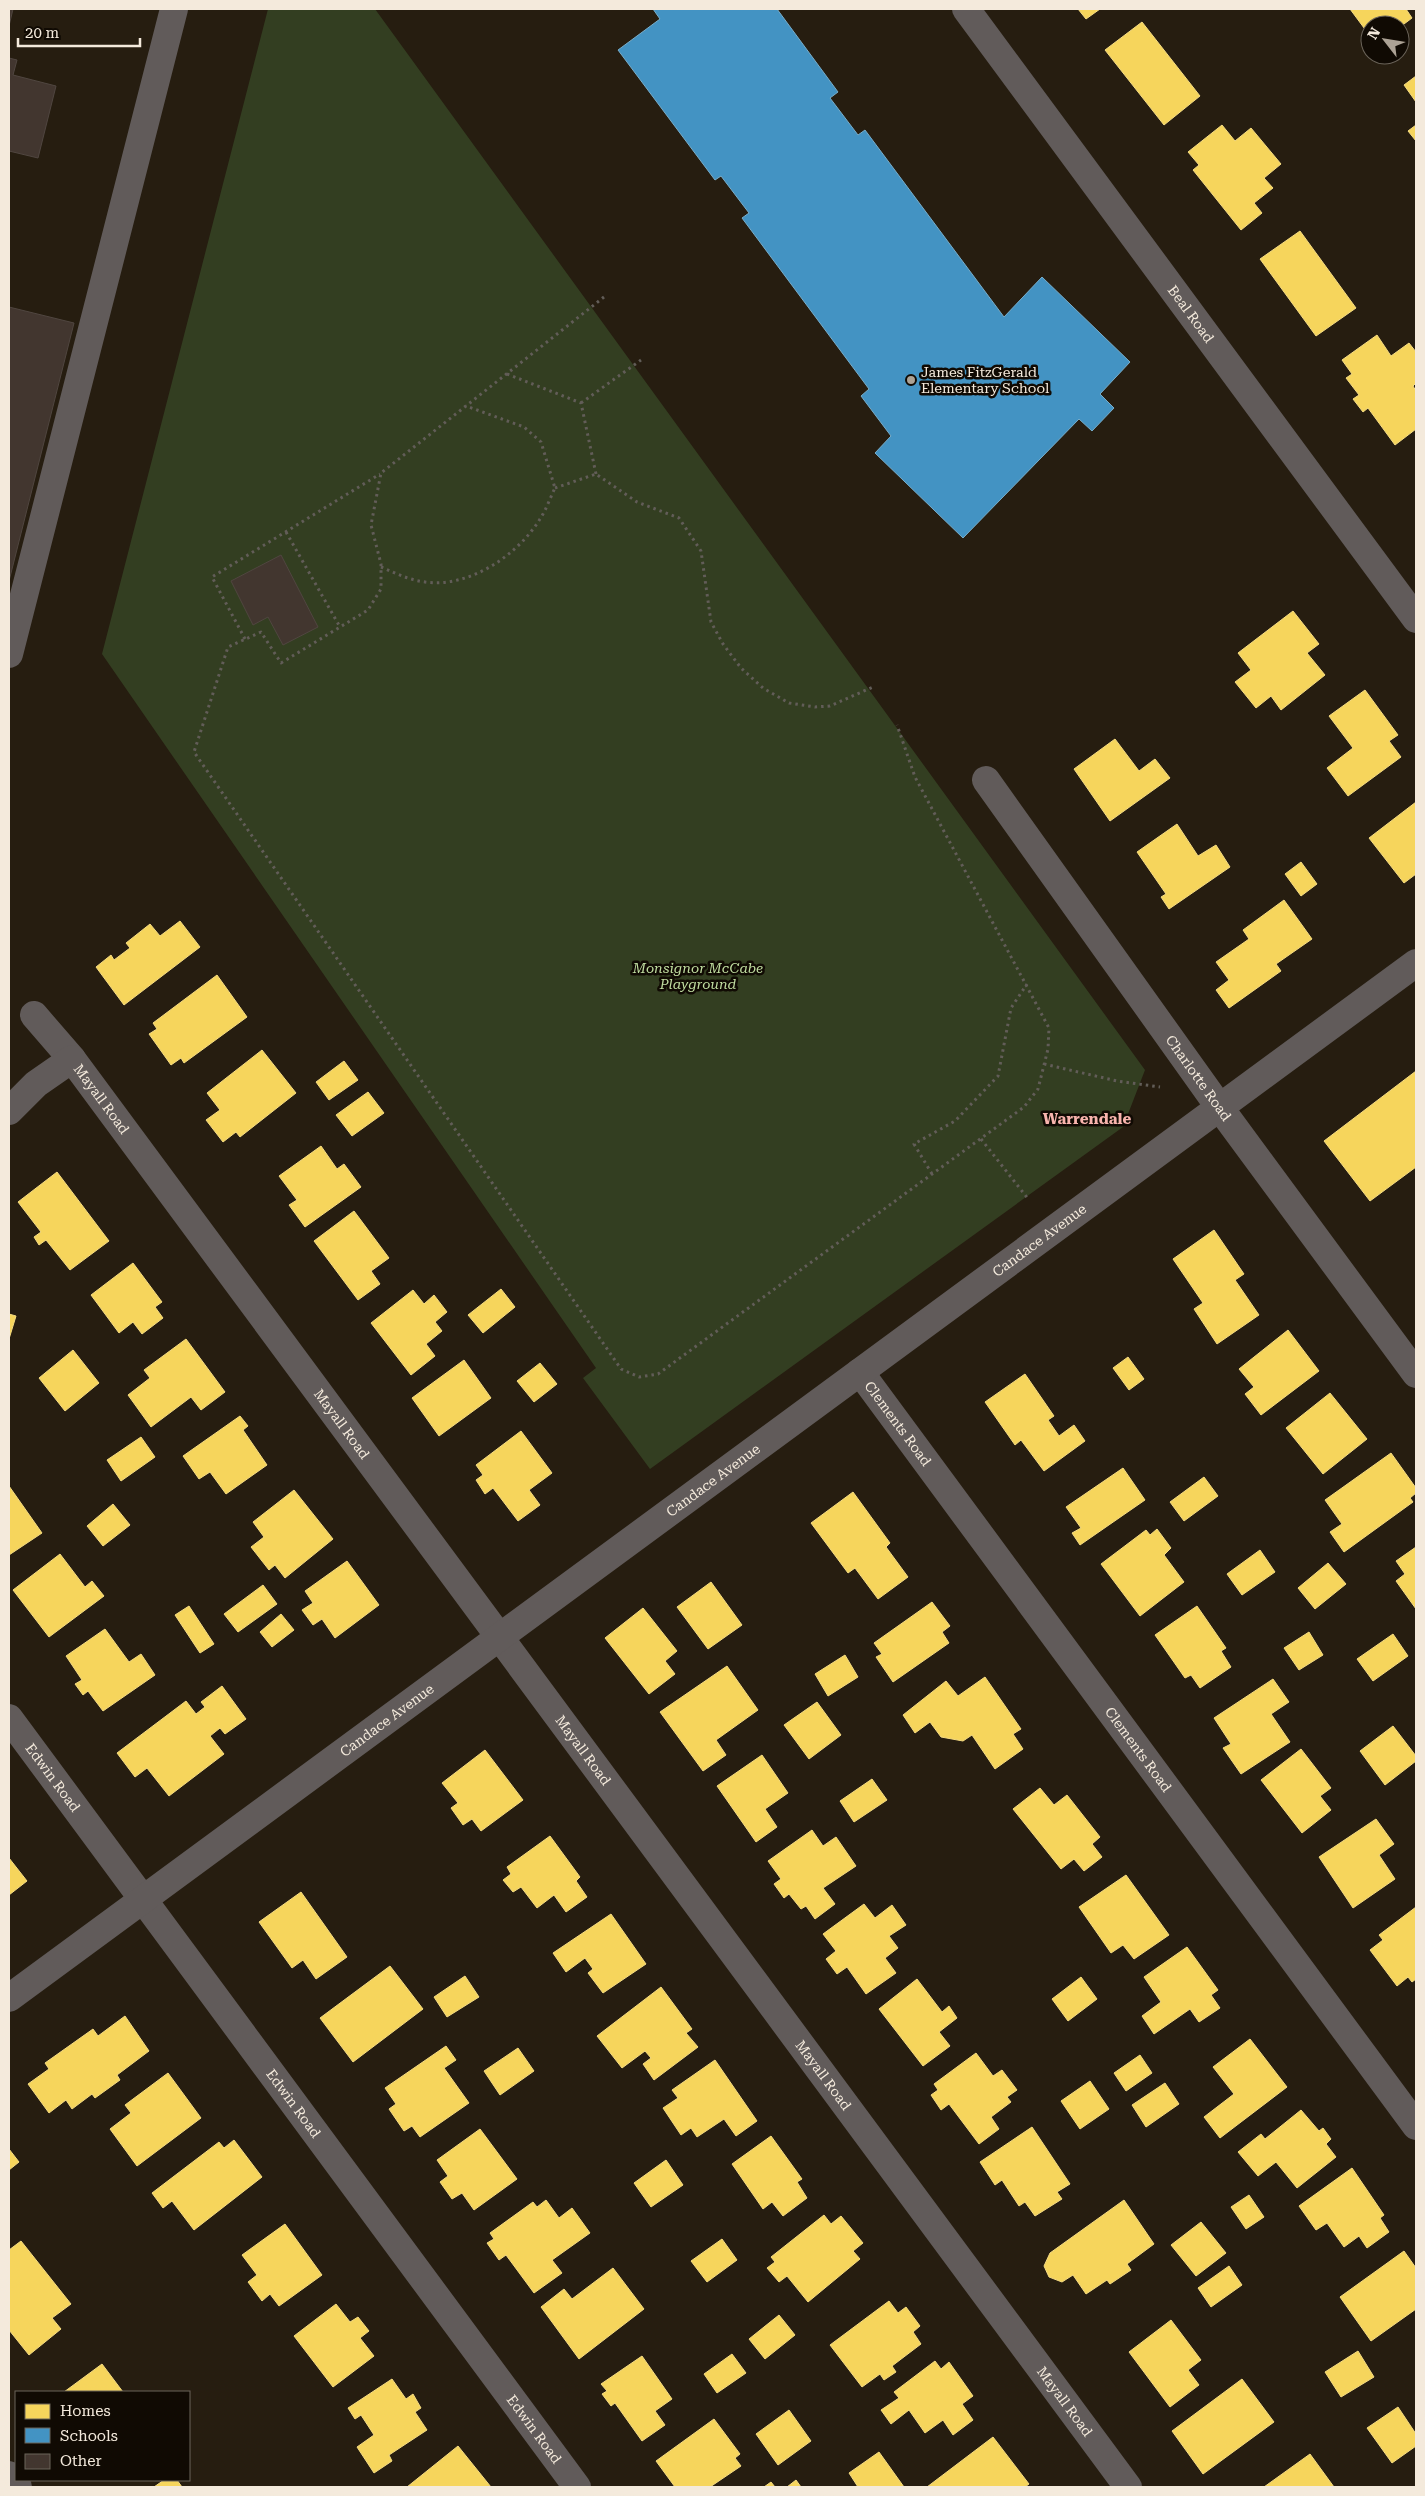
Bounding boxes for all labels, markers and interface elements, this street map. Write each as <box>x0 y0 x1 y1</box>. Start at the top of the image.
scale bar <box>18 15 140 47</box>
north arrow <box>1360 15 1410 65</box>
text: 20 m <box>25 24 60 42</box>
text: N <box>1364 24 1384 42</box>
street label: Beal Road <box>1165 282 1217 346</box>
place label: James FitzGerald Elementary School <box>921 364 1050 396</box>
marker: James FitzGerald Elementary School <box>905 374 917 386</box>
park label: Monsignor McCabe Playground <box>632 960 763 992</box>
street label: Charlotte Road <box>1163 1032 1235 1124</box>
street label: Mayall Road <box>71 1061 133 1137</box>
district label: Warrendale <box>1043 1110 1131 1128</box>
street label: Candace Avenue <box>989 1200 1090 1280</box>
street label: Clements Road <box>861 1378 935 1469</box>
street label: Mayall Road <box>311 1386 373 1462</box>
street label: Candace Avenue <box>663 1440 763 1520</box>
street label: Candace Avenue <box>337 1680 437 1760</box>
street label: Clements Road <box>1102 1704 1175 1795</box>
street label: Mayall Road <box>552 1712 614 1788</box>
street label: Edwin Road <box>22 1740 83 1815</box>
street label: Mayall Road <box>792 2037 854 2113</box>
street label: Edwin Road <box>263 2066 324 2141</box>
street label: Mayall Road <box>1034 2364 1096 2440</box>
legend <box>15 2391 190 2481</box>
street label: Edwin Road <box>504 2392 565 2466</box>
text: Homes <box>60 2402 111 2420</box>
text: Schools <box>60 2427 118 2445</box>
text: Other <box>60 2452 102 2470</box>

